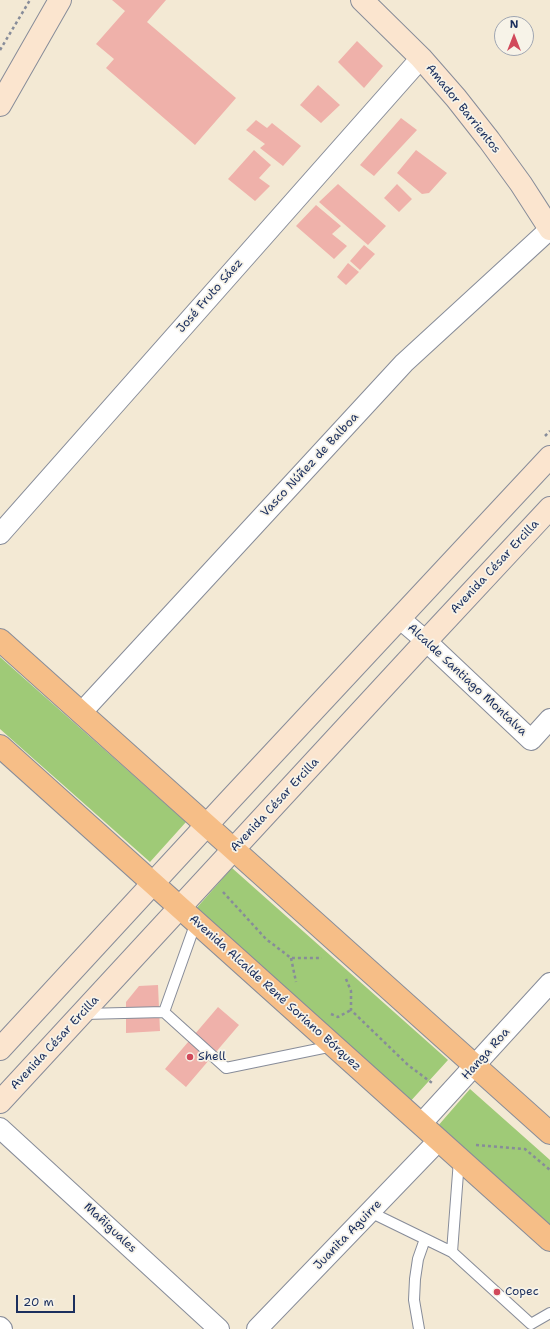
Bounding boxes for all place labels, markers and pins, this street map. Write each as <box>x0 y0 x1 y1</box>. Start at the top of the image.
place label: Shell <box>198 1050 226 1064</box>
marker: Shell <box>185 1052 195 1062</box>
place label: Copec <box>505 1285 539 1299</box>
marker: Copec <box>492 1287 502 1297</box>

